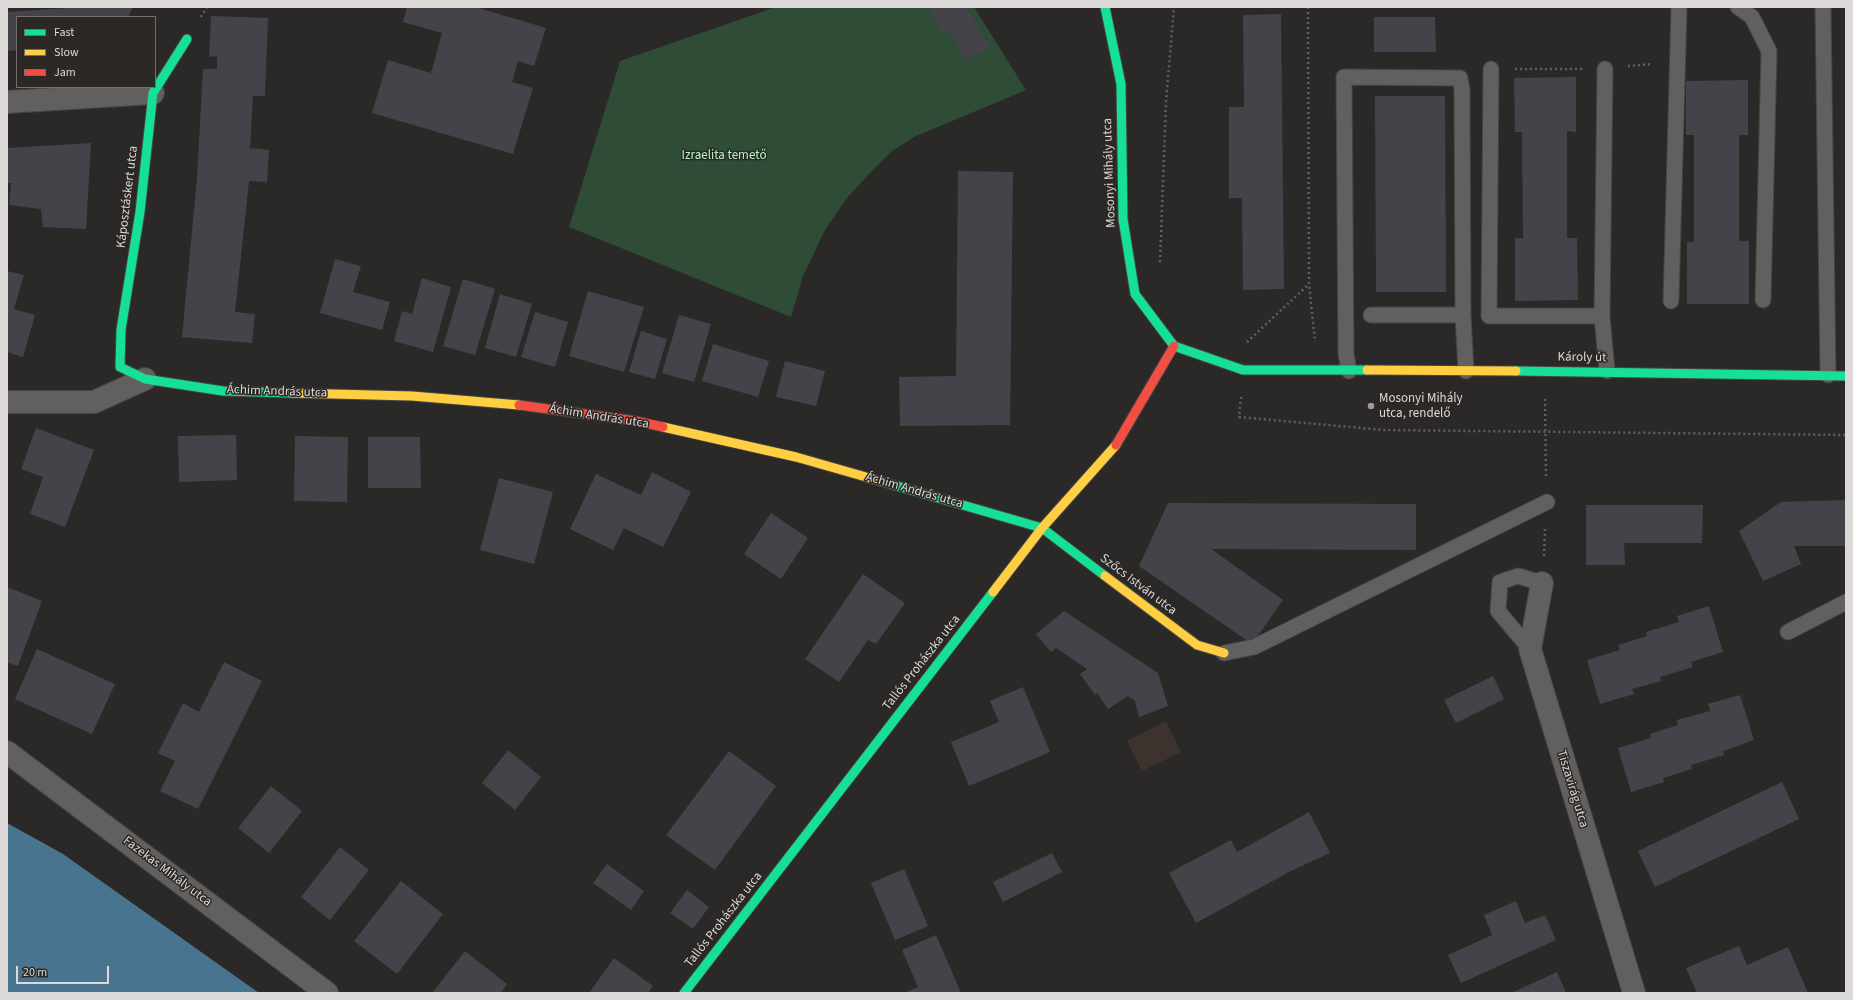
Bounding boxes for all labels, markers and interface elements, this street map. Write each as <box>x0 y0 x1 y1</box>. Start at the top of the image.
legend <box>16 16 156 88</box>
text: Fast <box>54 24 74 41</box>
text: Slow <box>54 44 79 61</box>
text: Jam <box>54 64 76 81</box>
street label: Mosonyi Mihály utca <box>1100 118 1120 228</box>
street label: Káposztáskert utca <box>114 145 142 249</box>
park label: Izraelita temető <box>682 148 766 164</box>
street label: Károly út <box>1557 350 1607 366</box>
street label: Áchim András utca <box>227 382 327 402</box>
place label: Mosonyi Mihály utca, rendelő <box>1379 391 1463 422</box>
street label: Áchim András utca <box>548 401 650 433</box>
marker: Mosonyi Mihály utca, rendelő <box>1366 401 1376 411</box>
street label: Áchim András utca <box>864 470 964 512</box>
street label: Szőcs István utca <box>1097 551 1179 619</box>
street label: Tallós Prohászka utca <box>880 612 964 714</box>
street label: Tiszavirág utca <box>1553 748 1591 830</box>
street label: Fazekas Mihály utca <box>120 834 214 910</box>
street label: Tallós Prohászka utca <box>682 869 766 971</box>
scale bar <box>18 958 111 984</box>
text: 20 m <box>23 964 47 981</box>

